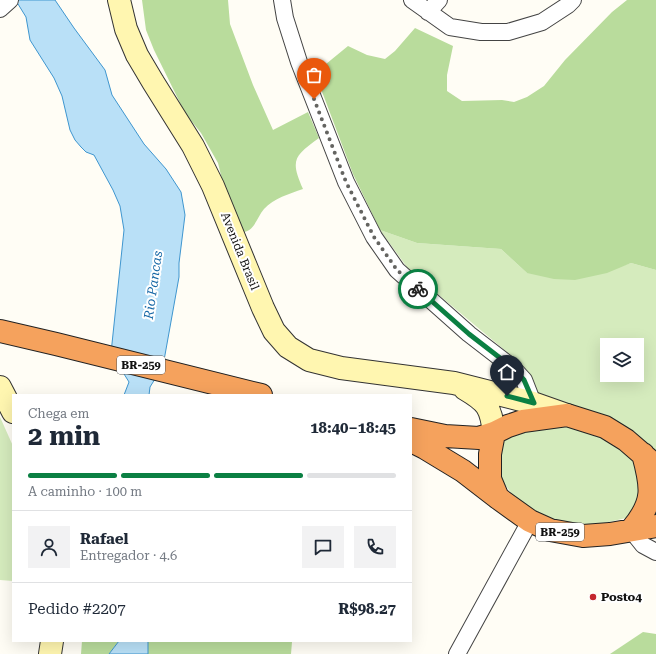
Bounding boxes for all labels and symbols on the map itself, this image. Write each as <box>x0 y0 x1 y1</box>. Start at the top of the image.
pin <box>297 58 331 99</box>
street label: Avenida Brasil <box>218 210 262 292</box>
water label: Rio Pancas <box>141 250 165 321</box>
courier <box>398 269 438 309</box>
pin <box>490 355 524 396</box>
road number: BR-259 <box>117 356 165 374</box>
road number: BR-259 <box>536 523 584 541</box>
place label: Posto4 <box>601 590 642 604</box>
marker: Posto4 <box>588 592 598 602</box>

